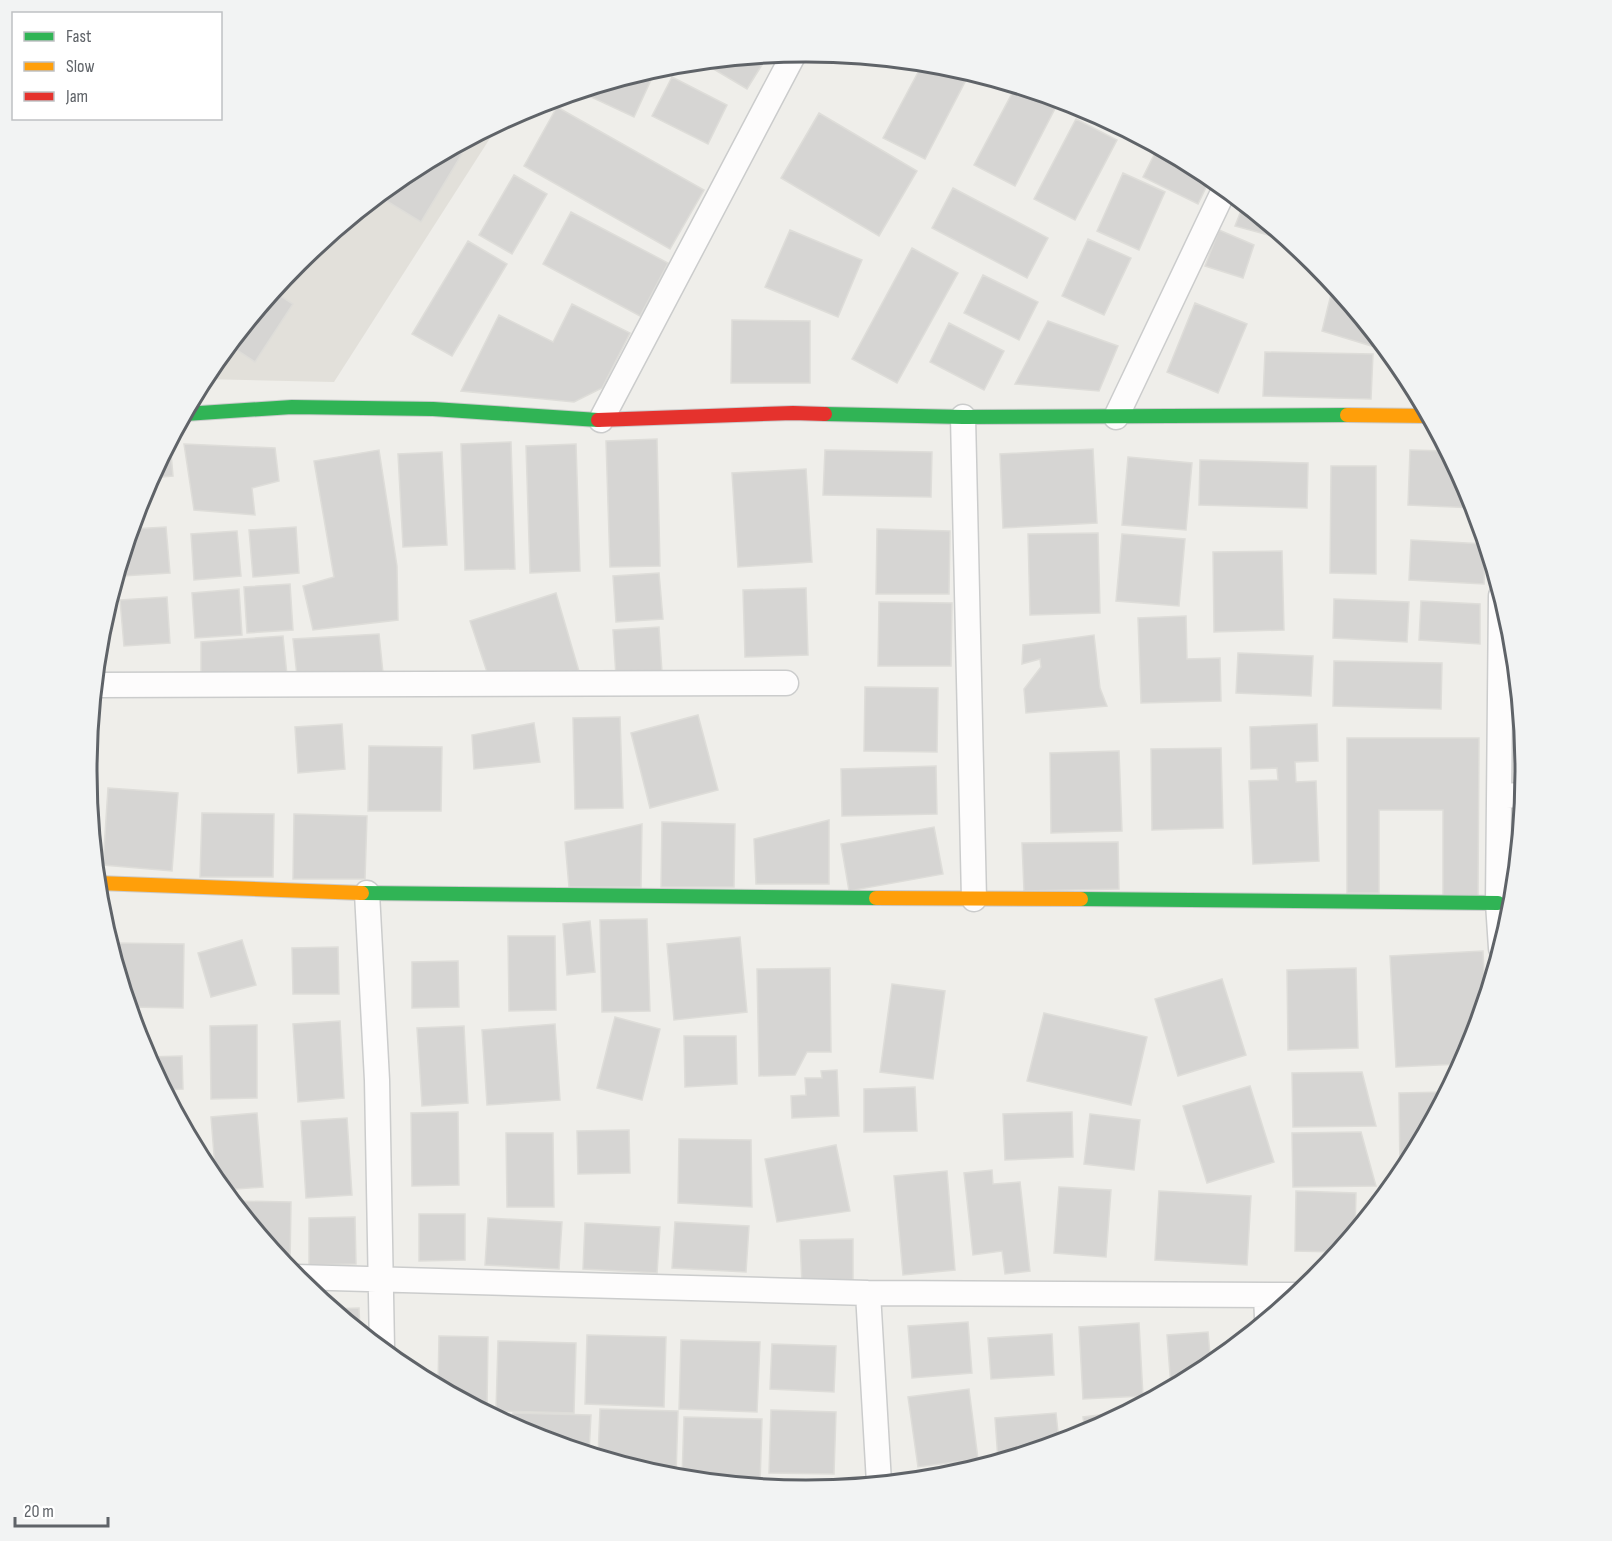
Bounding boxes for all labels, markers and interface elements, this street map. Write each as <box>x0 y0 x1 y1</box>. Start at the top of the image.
legend <box>12 12 222 120</box>
text: Fast <box>66 26 92 47</box>
text: Slow <box>66 56 95 77</box>
text: Jam <box>65 86 88 107</box>
scale bar <box>15 1490 108 1528</box>
text: 20 m <box>24 1501 54 1522</box>

